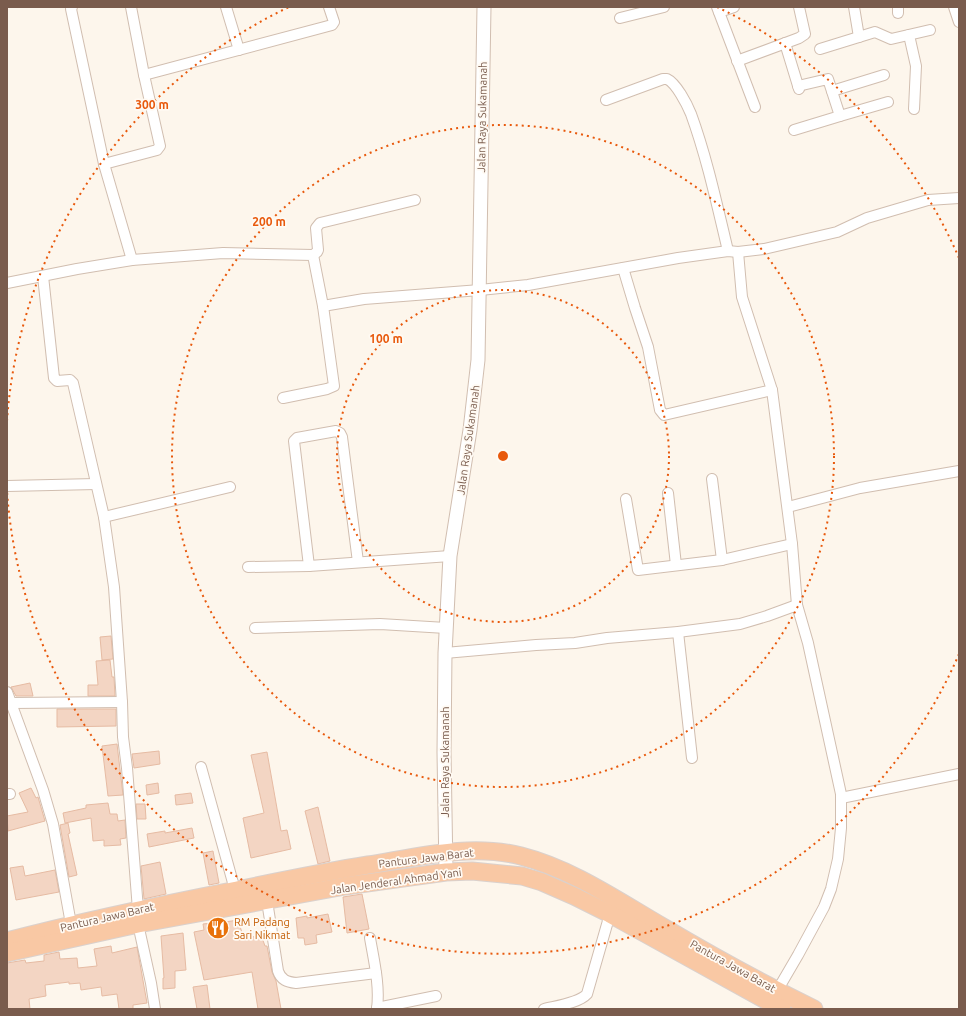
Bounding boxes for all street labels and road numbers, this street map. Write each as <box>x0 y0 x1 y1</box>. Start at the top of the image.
street label: Jalan Raya Sukamanah <box>475 61 489 173</box>
street label: Jalan Raya Sukamanah <box>454 384 482 496</box>
street label: Jalan Raya Sukamanah <box>439 707 451 817</box>
street label: Pantura Jawa Barat <box>378 846 475 870</box>
street label: Jalan Jenderal Ahmad Yani <box>330 866 462 896</box>
street label: Pantura Jawa Barat <box>59 900 156 934</box>
street label: Pantura Jawa Barat <box>688 938 778 995</box>

